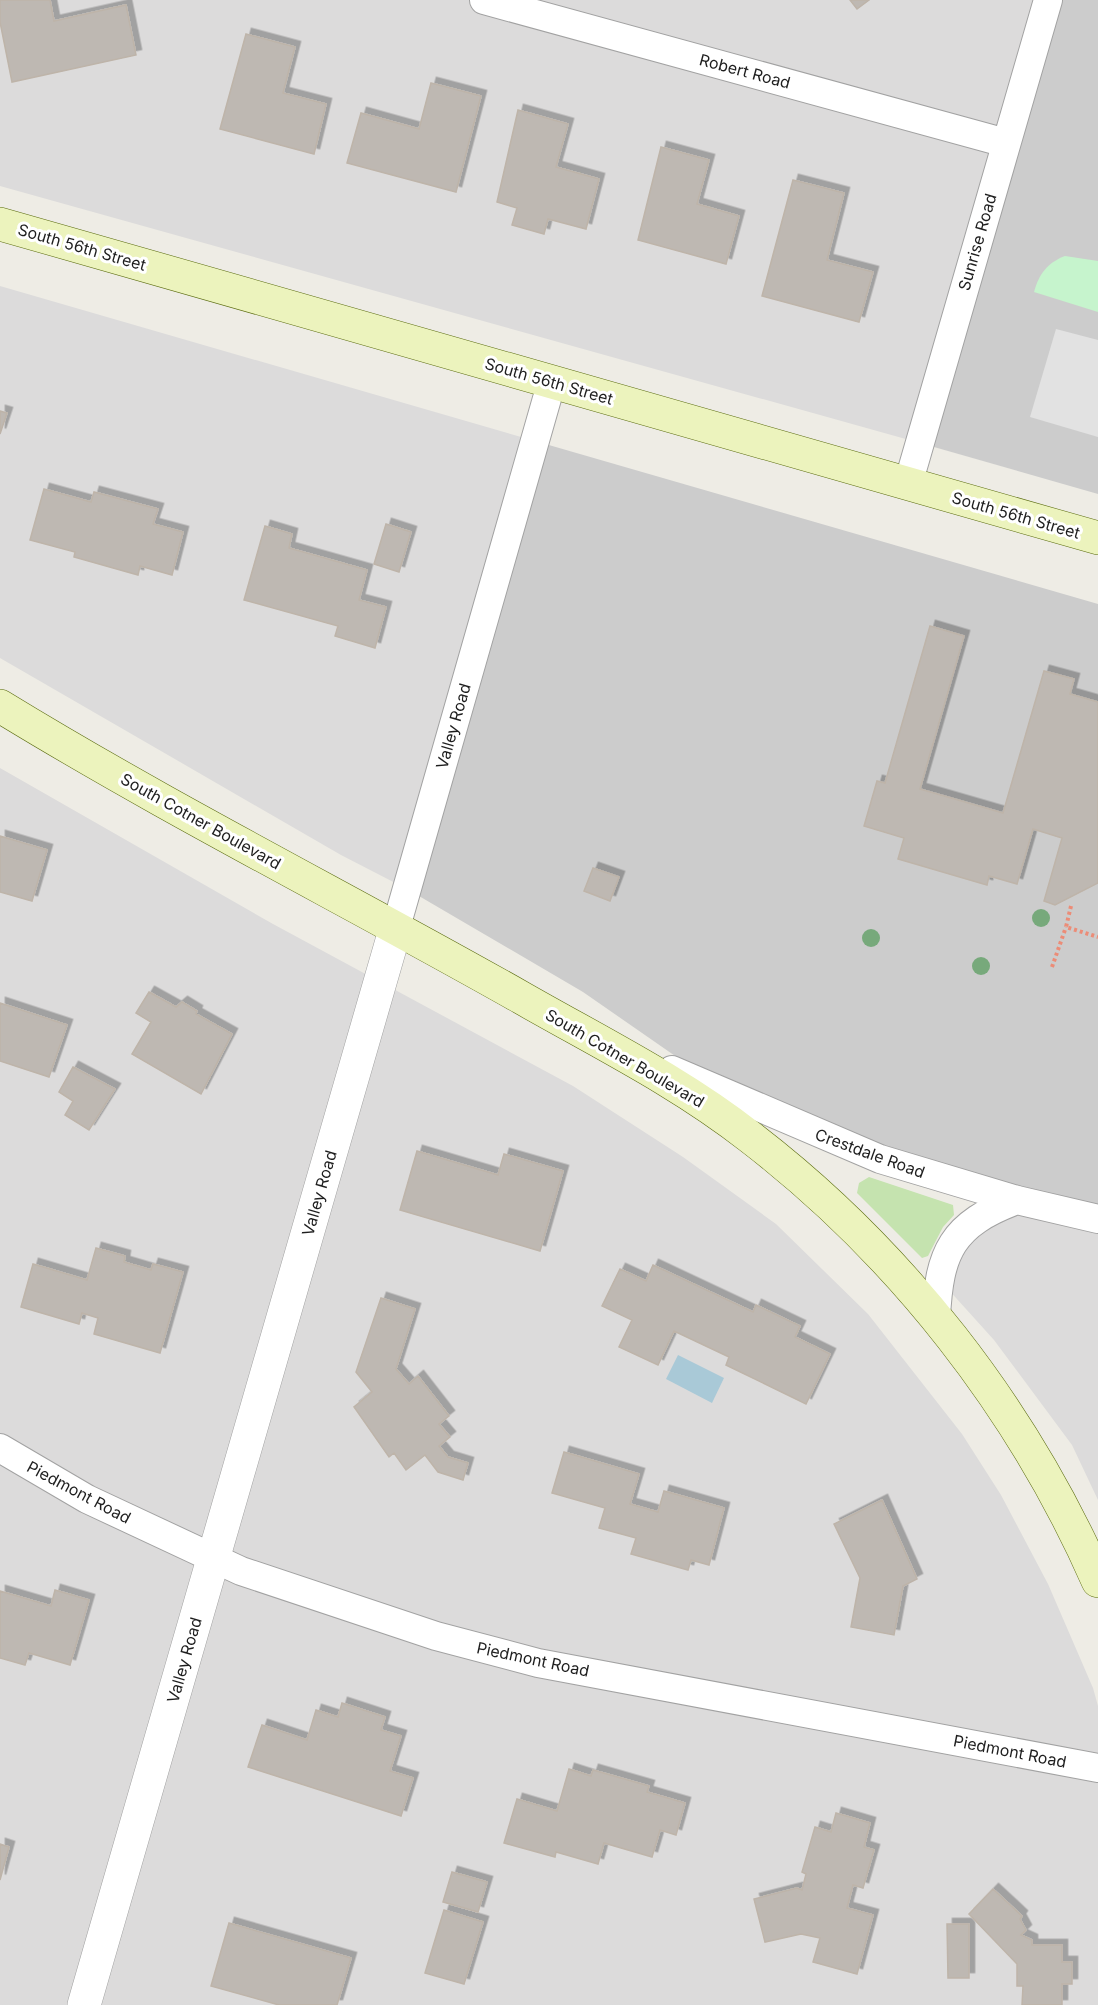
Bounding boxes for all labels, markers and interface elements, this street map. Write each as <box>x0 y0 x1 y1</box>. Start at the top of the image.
street label: Robert Road <box>697 49 793 93</box>
street label: Sunrise Road <box>954 191 1000 293</box>
street label: South 56th Street <box>16 219 148 275</box>
street label: South 56th Street <box>483 353 615 409</box>
street label: South 56th Street <box>950 487 1082 543</box>
street label: Valley Road <box>431 681 475 771</box>
street label: South Cotner Boulevard <box>117 769 285 873</box>
street label: South Cotner Boulevard <box>542 1004 708 1112</box>
street label: Crestdale Road <box>812 1124 928 1182</box>
street label: Valley Road <box>297 1148 341 1238</box>
street label: Piedmont Road <box>24 1456 134 1528</box>
street label: Valley Road <box>162 1615 206 1705</box>
street label: Piedmont Road <box>475 1637 591 1681</box>
street label: Piedmont Road <box>952 1730 1068 1772</box>

